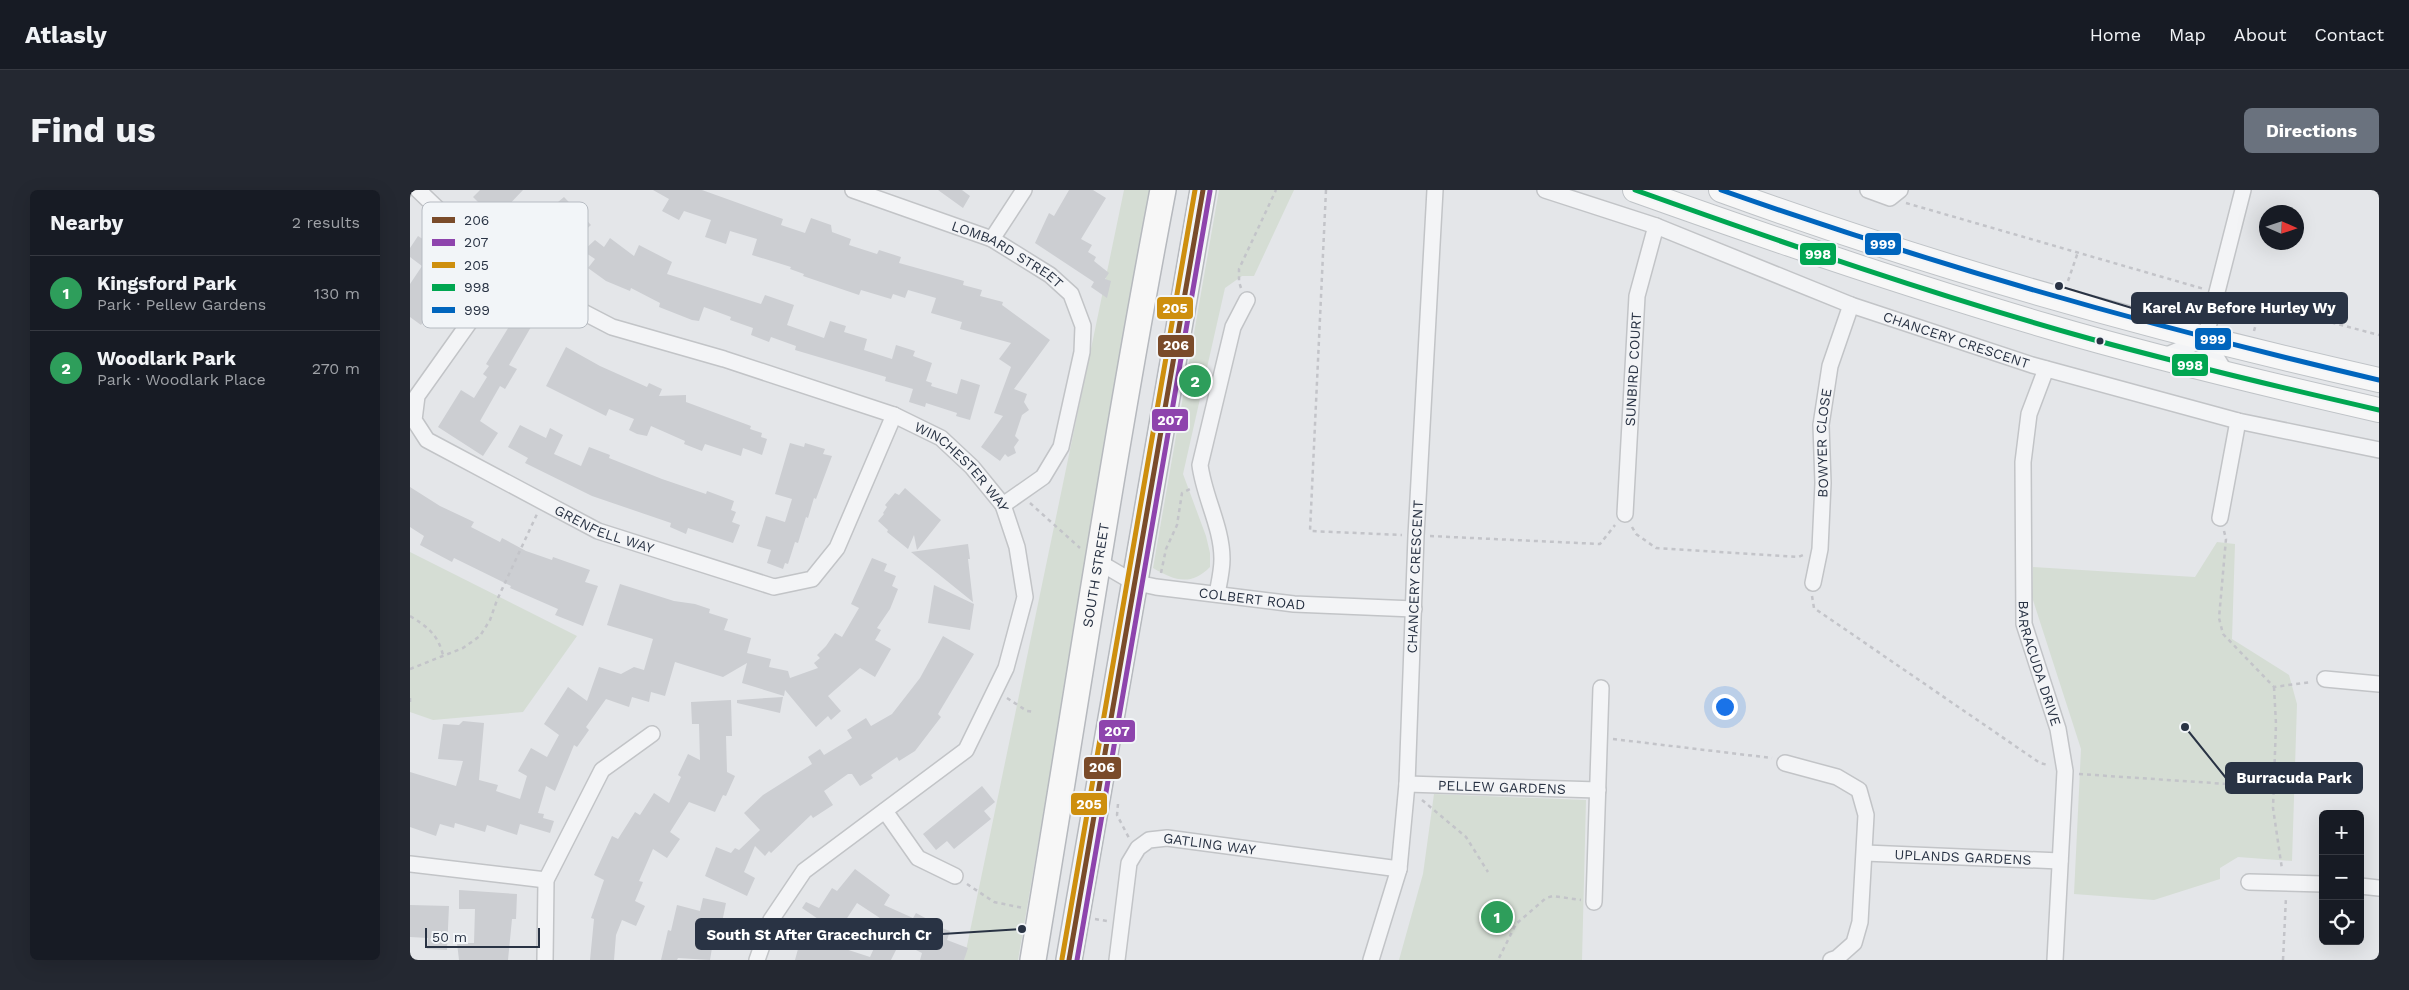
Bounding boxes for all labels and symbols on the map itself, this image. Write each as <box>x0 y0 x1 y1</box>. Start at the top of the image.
legend <box>422 202 588 328</box>
north arrow <box>2259 205 2304 250</box>
text: 206 <box>464 212 489 228</box>
street label: LOMBARD STREET <box>950 217 1067 291</box>
line badge: 999 <box>1864 232 1902 256</box>
text: 207 <box>464 234 489 250</box>
text: 999 <box>1870 236 1896 252</box>
line badge: 998 <box>1799 242 1837 266</box>
text: 998 <box>1805 246 1831 262</box>
text: 205 <box>464 257 489 273</box>
text: 998 <box>464 279 490 295</box>
callout: Karel Av Before Hurley Wy <box>2132 293 2347 323</box>
line badge: 205 <box>1156 296 1194 320</box>
text: Karel Av Before Hurley Wy <box>2142 299 2336 317</box>
text: 205 <box>1162 300 1188 316</box>
text: 999 <box>464 302 490 318</box>
street label: CHANCERY CRESCENT <box>1881 308 2032 372</box>
street label: SUNBIRD COURT <box>1622 311 1644 427</box>
line badge: 999 <box>2194 327 2232 351</box>
text: 999 <box>2200 331 2226 347</box>
line badge: 206 <box>1157 334 1195 358</box>
unlabelled marker <box>2095 336 2105 346</box>
text: 206 <box>1163 337 1189 353</box>
line badge: 998 <box>2171 353 2209 377</box>
text: 998 <box>2177 357 2203 373</box>
pin: 2 <box>1179 362 1211 400</box>
street label: BOWYER CLOSE <box>1813 387 1835 498</box>
line badge: 207 <box>1151 408 1189 432</box>
text: 207 <box>1157 412 1183 428</box>
street label: WINCHESTER WAY <box>912 418 1012 513</box>
street label: CHANCERY CRESCENT <box>1404 499 1426 654</box>
street label: GRENFELL WAY <box>552 501 656 556</box>
street label: SOUTH STREET <box>1079 521 1112 628</box>
street label: COLBERT ROAD <box>1198 584 1306 612</box>
street label: BARRACUDA DRIVE <box>2016 600 2064 728</box>
your location <box>1712 694 1738 720</box>
line badge: 207 <box>1098 719 1136 743</box>
text: 207 <box>1104 723 1130 739</box>
line badge: 206 <box>1083 756 1122 780</box>
text: 206 <box>1089 759 1115 775</box>
callout: Burracuda Park <box>2226 763 2362 793</box>
text: Burracuda Park <box>2236 769 2352 787</box>
street label: PELLEW GARDENS <box>1438 777 1566 797</box>
line badge: 205 <box>1070 792 1108 816</box>
text: 205 <box>1076 796 1102 812</box>
street label: GATLING WAY <box>1162 830 1257 858</box>
street label: UPLANDS GARDENS <box>1894 846 2032 868</box>
pin: 1 <box>1481 898 1513 936</box>
callout: South St After Gracechurch Cr <box>696 919 942 949</box>
scale bar <box>425 925 540 948</box>
text: South St After Gracechurch Cr <box>706 926 932 944</box>

